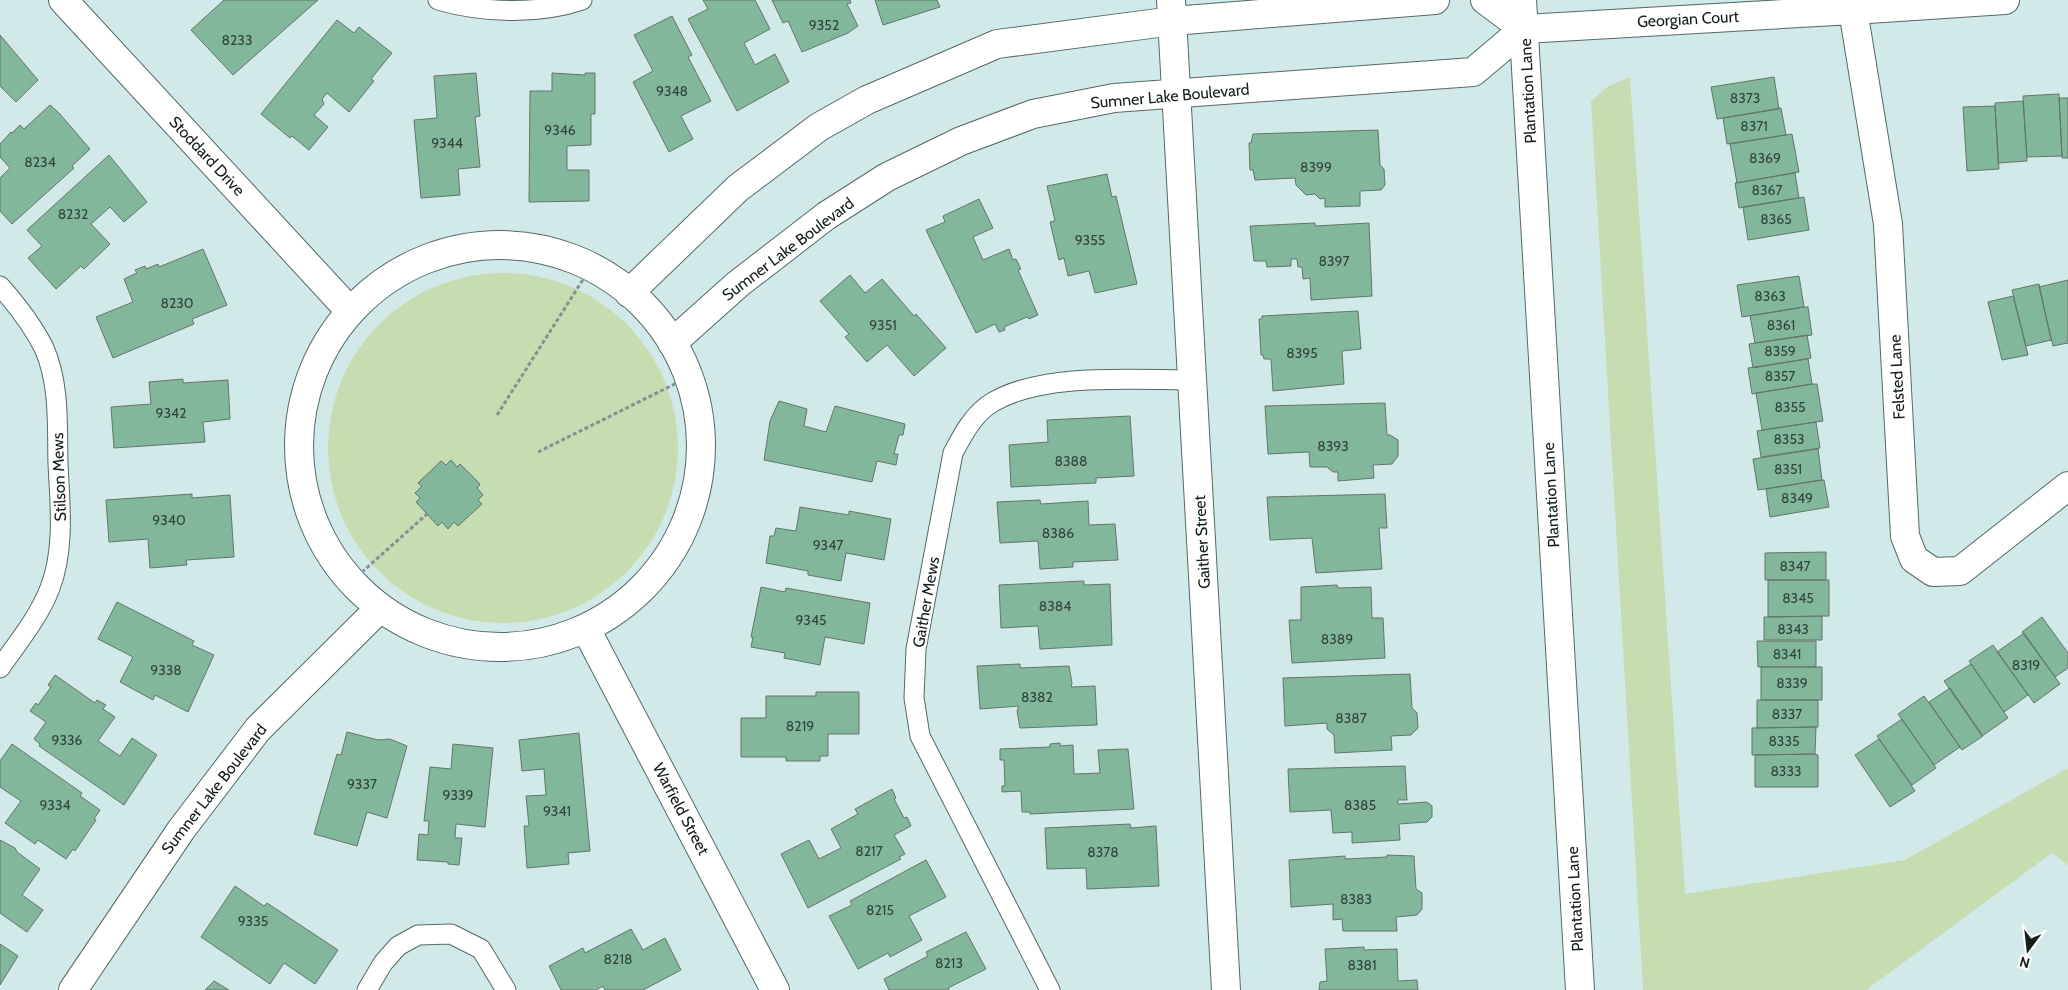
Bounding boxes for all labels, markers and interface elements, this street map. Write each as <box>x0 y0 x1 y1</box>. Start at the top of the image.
street label: Georgian Court <box>1637 7 1740 31</box>
house number: 9352 <box>809 16 839 34</box>
house number: 8233 <box>222 31 252 49</box>
street label: Plantation Lane <box>1516 38 1540 144</box>
street label: Sumner Lake Boulevard <box>1090 80 1250 112</box>
house number: 9348 <box>656 82 688 100</box>
house number: 8373 <box>1730 89 1760 107</box>
street label: Stoddard Drive <box>165 112 249 200</box>
house number: 8371 <box>1740 117 1768 135</box>
house number: 9346 <box>544 121 576 139</box>
house number: 9344 <box>431 134 463 152</box>
house number: 8369 <box>1749 149 1781 167</box>
house number: 8234 <box>24 153 56 171</box>
house number: 8399 <box>1300 158 1332 176</box>
house number: 8367 <box>1752 181 1782 199</box>
street label: Sumner Lake Boulevard <box>719 193 857 305</box>
house number: 8232 <box>58 205 88 223</box>
house number: 8365 <box>1760 210 1792 228</box>
house number: 9355 <box>1075 231 1105 249</box>
house number: 8397 <box>1318 252 1350 270</box>
house number: 8363 <box>1754 287 1786 305</box>
house number: 8230 <box>160 294 194 312</box>
house number: 9351 <box>869 316 897 334</box>
house number: 8361 <box>1767 316 1795 334</box>
street label: Felsted Lane <box>1885 334 1909 420</box>
house number: 8359 <box>1764 342 1796 360</box>
house number: 8395 <box>1286 344 1318 362</box>
house number: 8357 <box>1765 367 1795 385</box>
house number: 8355 <box>1774 398 1806 416</box>
house number: 9342 <box>156 404 186 422</box>
house number: 8353 <box>1773 430 1805 448</box>
street label: Stilson Mews <box>48 432 70 522</box>
house number: 8393 <box>1317 437 1349 455</box>
street label: Plantation Lane <box>1539 442 1563 548</box>
house number: 8388 <box>1054 452 1088 470</box>
house number: 8351 <box>1774 460 1802 478</box>
house number: 8349 <box>1781 489 1813 507</box>
street label: Gaither Street <box>1190 494 1214 589</box>
house number: 9340 <box>152 511 186 529</box>
house number: 8386 <box>1042 524 1074 542</box>
house number: 9347 <box>813 536 843 554</box>
street label: Gaither Mews <box>909 555 943 649</box>
house number: 8347 <box>1779 557 1811 575</box>
house number: 8345 <box>1782 589 1814 607</box>
house number: 8384 <box>1039 597 1071 615</box>
house number: 9345 <box>795 611 827 629</box>
house number: 8343 <box>1777 620 1809 638</box>
house number: 8389 <box>1321 630 1353 648</box>
house number: 8341 <box>1773 645 1801 663</box>
house number: 8319 <box>2012 656 2040 674</box>
house number: 9338 <box>150 661 182 679</box>
house number: 8339 <box>1776 674 1808 692</box>
house number: 8382 <box>1021 688 1053 706</box>
house number: 8337 <box>1772 705 1802 723</box>
house number: 8387 <box>1335 709 1367 727</box>
house number: 8219 <box>786 717 814 735</box>
street label: Sumner Lake Boulevard <box>157 720 271 858</box>
house number: 9336 <box>51 731 83 749</box>
house number: 8335 <box>1768 732 1800 750</box>
street label: Warfield Street <box>649 760 713 859</box>
house number: 8333 <box>1770 762 1802 780</box>
house number: 9337 <box>347 775 377 793</box>
house number: 9339 <box>442 786 474 804</box>
house number: 9334 <box>39 796 71 814</box>
house number: 8385 <box>1344 796 1376 814</box>
house number: 9341 <box>543 802 571 820</box>
house number: 8217 <box>855 842 883 860</box>
house number: 8378 <box>1087 843 1119 861</box>
street label: Plantation Lane <box>1563 846 1587 952</box>
house number: 8383 <box>1340 890 1372 908</box>
house number: 8215 <box>866 901 894 919</box>
house number: 9335 <box>238 912 268 930</box>
north arrow <box>2003 925 2053 975</box>
house number: 8218 <box>604 950 632 968</box>
text: N <box>2018 953 2032 973</box>
house number: 8213 <box>935 954 963 972</box>
house number: 8381 <box>1347 956 1377 974</box>

